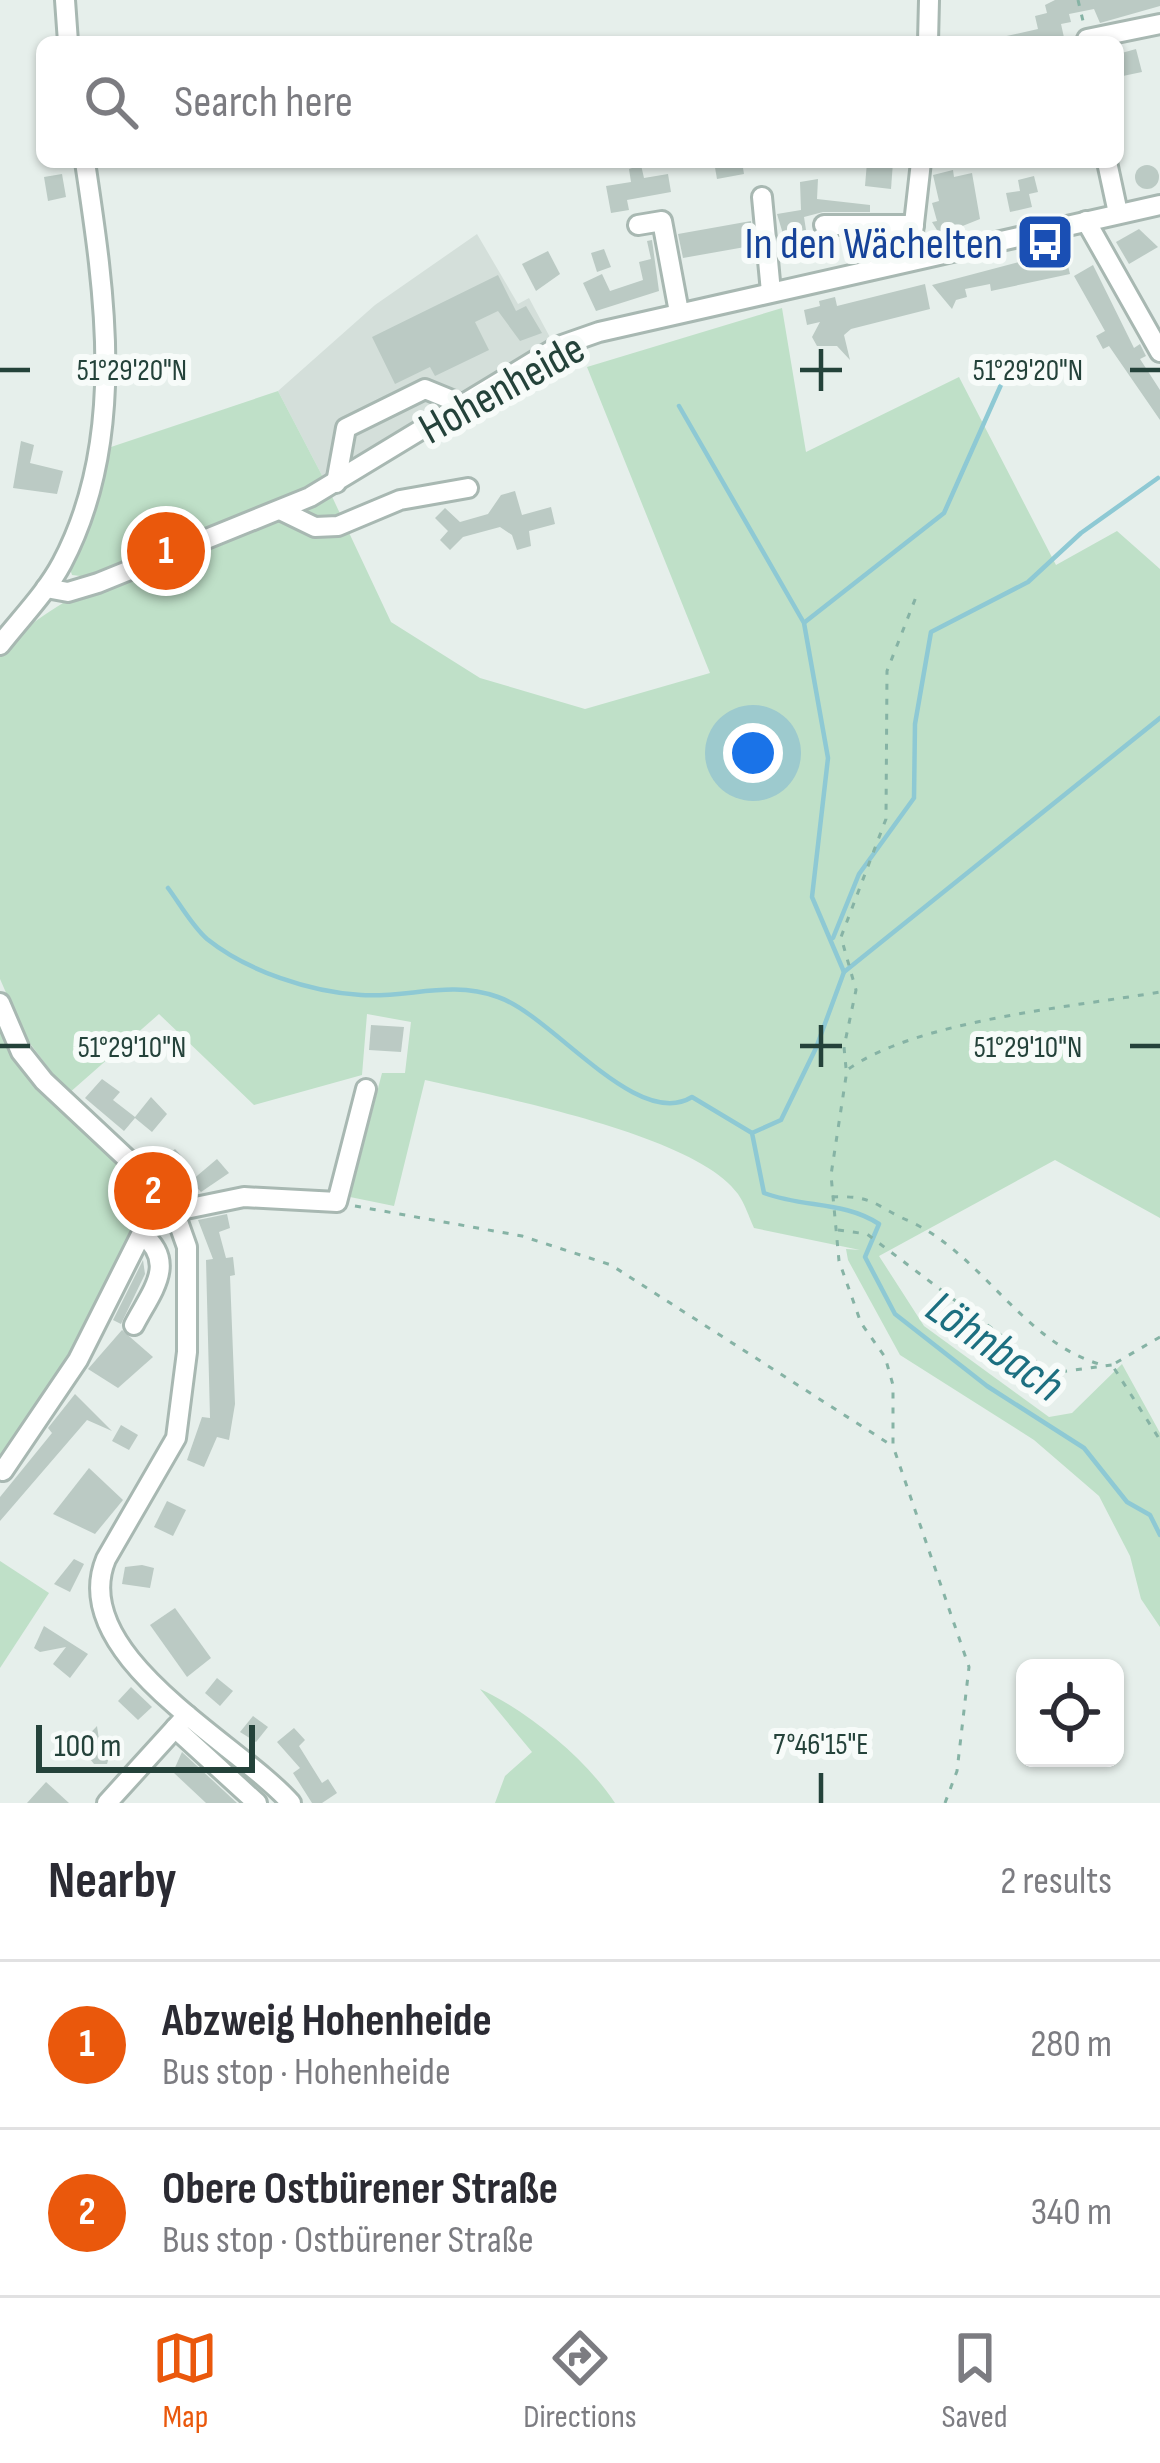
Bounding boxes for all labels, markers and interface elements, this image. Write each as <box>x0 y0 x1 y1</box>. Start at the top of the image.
search box <box>36 36 1124 168</box>
icon: search <box>78 69 144 135</box>
text: Search here <box>174 75 353 130</box>
bus stop icon: In den Wächelten <box>1014 211 1076 273</box>
place label: In den Wächelten <box>744 217 1003 272</box>
street label: Hohenheide <box>410 321 595 457</box>
text: 51°29'20"N <box>77 353 187 389</box>
text: 51°29'20"N <box>973 353 1083 389</box>
pin: 1 <box>127 506 205 596</box>
your location <box>723 723 783 783</box>
text: 51°29'10"N <box>78 1030 186 1066</box>
text: 51°29'10"N <box>974 1030 1082 1066</box>
pin: 2 <box>114 1146 192 1236</box>
water label: Löhnbach <box>915 1279 1074 1415</box>
map controls <box>1016 1659 1124 1767</box>
button: locate <box>1016 1659 1124 1767</box>
scale bar <box>36 1719 255 1772</box>
text: 100 m <box>54 1726 121 1766</box>
text: 7°46'15"E <box>773 1727 869 1763</box>
text: Nearby <box>48 1851 177 1912</box>
text: 2 results <box>1000 1858 1112 1905</box>
text: Abzweig Hohenheide <box>162 1994 492 2049</box>
text: 1 <box>79 2021 95 2068</box>
text: 280 m <box>1030 2021 1112 2068</box>
text: Bus stop · Hohenheide <box>162 2049 451 2096</box>
text: Obere Ostbürener Straße <box>162 2162 558 2217</box>
text: 2 <box>78 2189 96 2236</box>
text: 340 m <box>1031 2189 1112 2236</box>
text: Bus stop · Ostbürener Straße <box>162 2217 534 2264</box>
tab: Map <box>152 2325 218 2437</box>
tab: Directions <box>523 2325 637 2437</box>
tab: Saved <box>941 2325 1008 2437</box>

